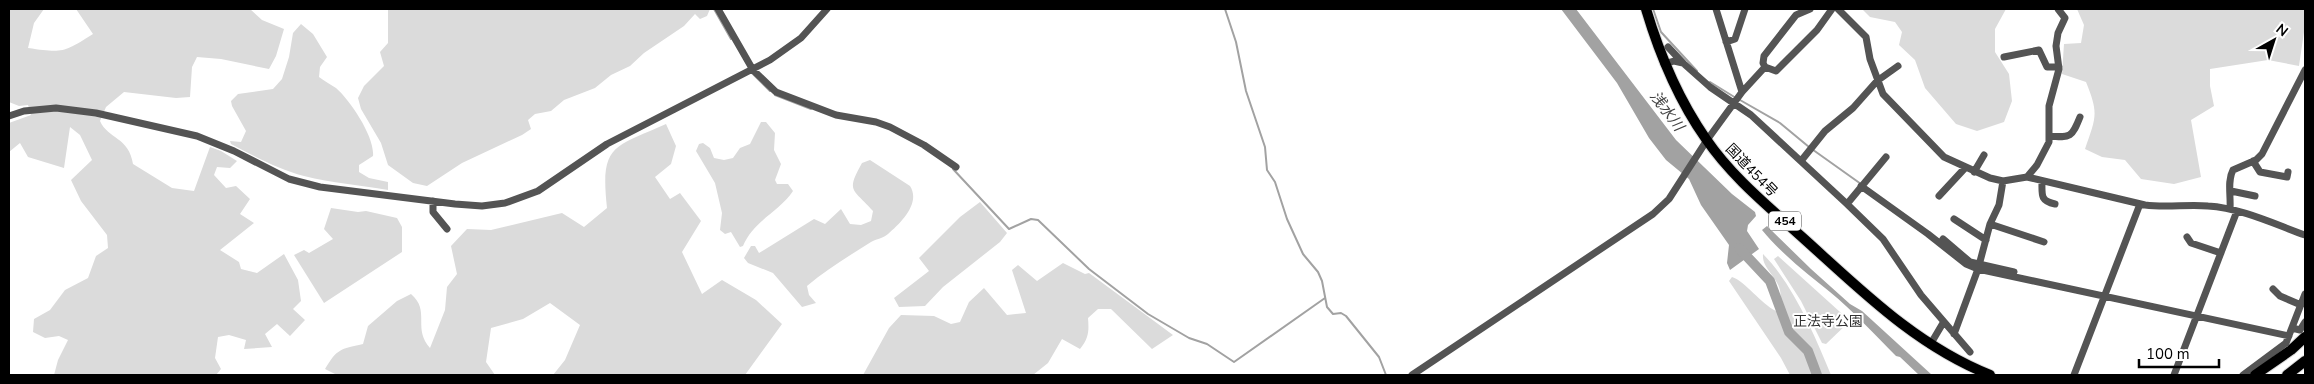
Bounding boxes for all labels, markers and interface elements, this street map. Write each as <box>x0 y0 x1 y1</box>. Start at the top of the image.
north arrow <box>2249 15 2299 65</box>
text: N <box>2272 20 2292 41</box>
water label: 浅水川 <box>1645 87 1690 137</box>
street label: 国道454号 <box>1721 140 1782 201</box>
road number: 454 <box>1769 212 1801 230</box>
park label: 正法寺公園 <box>1793 312 1863 331</box>
scale bar <box>2139 336 2219 368</box>
text: 100 m <box>2146 344 2190 364</box>

